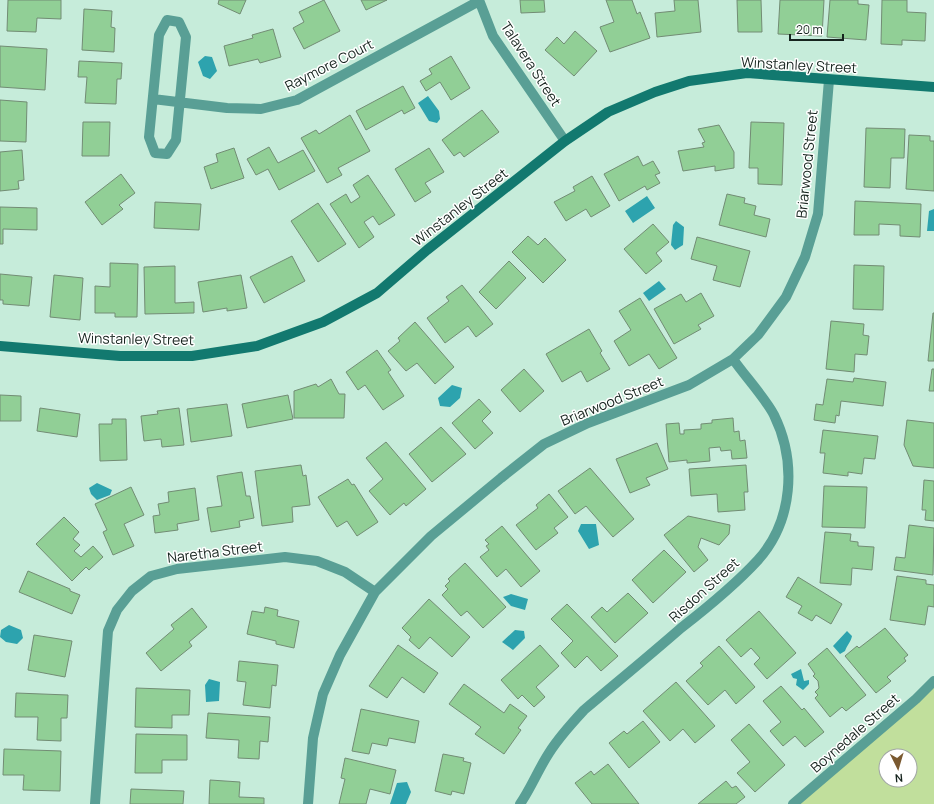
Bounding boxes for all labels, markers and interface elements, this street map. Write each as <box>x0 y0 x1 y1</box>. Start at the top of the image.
scale bar <box>790 16 843 42</box>
street label: Talavera Street <box>497 18 566 110</box>
text: 20 m <box>796 21 823 38</box>
street label: Raymore Court <box>281 34 377 95</box>
street label: Winstanley Street <box>741 52 858 77</box>
street label: Briarwood Street <box>791 108 822 219</box>
street label: Winstanley Street <box>408 163 512 250</box>
street label: Winstanley Street <box>78 328 195 349</box>
street label: Briarwood Street <box>558 371 666 430</box>
street label: Naretha Street <box>166 536 264 567</box>
street label: Risdon Street <box>665 553 743 626</box>
street label: Boynedale Street <box>806 689 903 776</box>
north arrow <box>878 748 918 788</box>
text: N <box>894 771 904 786</box>

